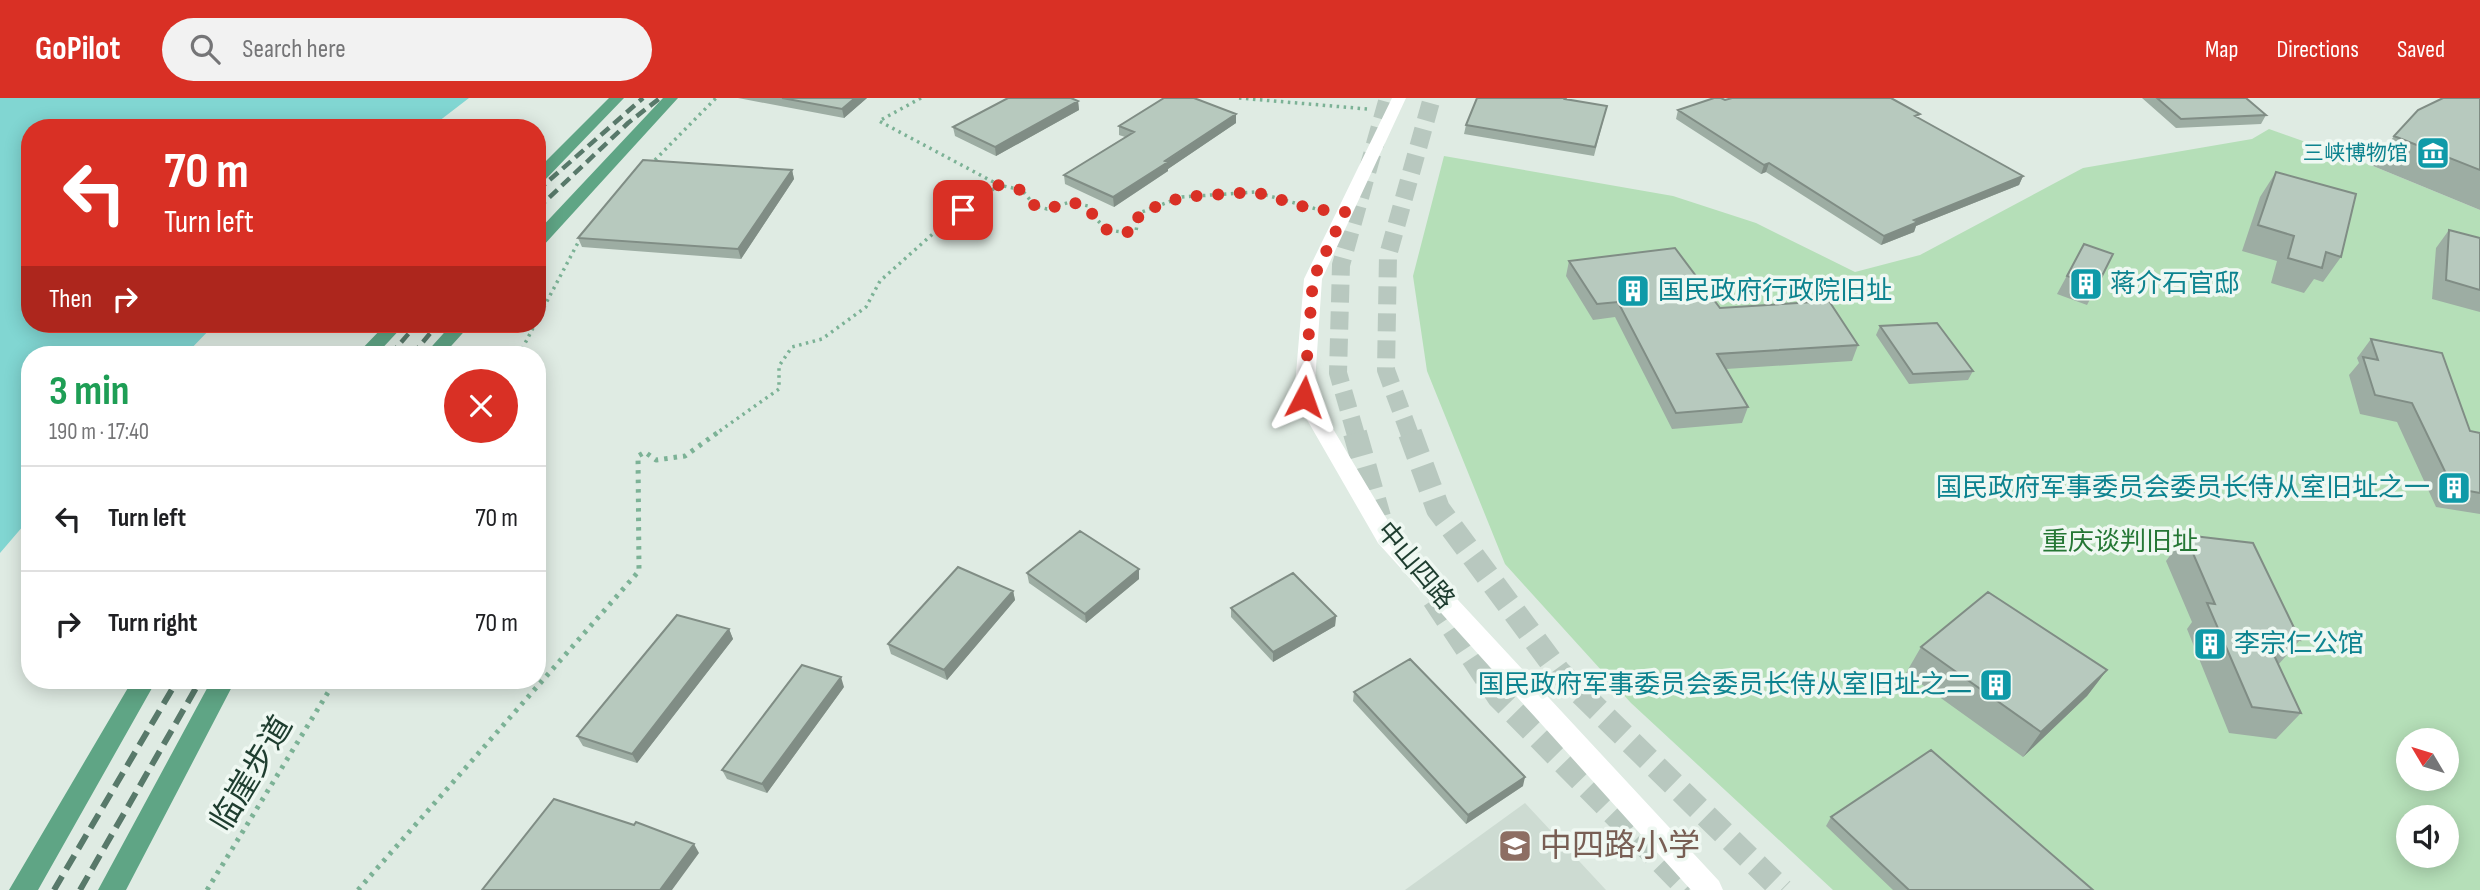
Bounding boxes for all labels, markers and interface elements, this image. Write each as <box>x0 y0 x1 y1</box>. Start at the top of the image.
search box <box>162 18 652 81</box>
text: GoPilot <box>35 29 120 69</box>
icon: search <box>186 30 224 68</box>
text: Search here <box>242 34 346 65</box>
text: Map <box>2205 35 2238 64</box>
text: Directions <box>2276 35 2359 64</box>
text: Saved <box>2397 35 2445 64</box>
museum icon: 三峡博物馆 <box>2414 134 2452 172</box>
place label: 三峡博物馆 <box>2303 141 2408 166</box>
text: 70 m <box>164 143 249 202</box>
icon: left <box>49 147 140 238</box>
pin <box>933 180 993 240</box>
icon: arrive <box>944 191 982 229</box>
text: Turn left <box>164 203 254 242</box>
building icon: 蒋介石官邸 <box>2067 265 2105 303</box>
place label: 蒋介石官邸 <box>2110 269 2240 300</box>
building icon: 国民政府行政院旧址 <box>1614 272 1652 310</box>
place label: 国民政府行政院旧址 <box>1658 276 1892 307</box>
icon: right <box>106 280 144 318</box>
text: Then <box>49 284 92 315</box>
position arrow <box>1267 360 1341 434</box>
text: 3 min <box>49 366 129 417</box>
button: close <box>444 369 518 443</box>
text: 190 m · 17:40 <box>49 418 149 446</box>
building icon: 国民政府军事委员会委员长侍从室旧址之一 <box>2435 469 2473 507</box>
place label: 国民政府军事委员会委员长侍从室旧址之一 <box>1936 473 2430 504</box>
icon: left <box>49 500 87 538</box>
text: Turn left <box>108 503 186 534</box>
text: 70 m <box>475 503 518 534</box>
street label: 中山四路 <box>1370 516 1460 616</box>
park label: 重庆谈判旧址 <box>2042 527 2198 558</box>
icon: right <box>49 605 87 643</box>
text: Turn right <box>108 608 197 639</box>
text: 70 m <box>475 608 518 639</box>
building icon: 李宗仁公馆 <box>2191 625 2229 663</box>
place label: 李宗仁公馆 <box>2234 629 2364 660</box>
building icon: 国民政府军事委员会委员长侍从室旧址之二 <box>1977 666 2015 704</box>
place label: 国民政府军事委员会委员长侍从室旧址之二 <box>1478 670 1972 701</box>
street label: 临崖步道 <box>202 709 302 839</box>
north arrow <box>2396 728 2459 791</box>
map controls <box>2396 728 2459 868</box>
button: sound <box>2396 805 2459 868</box>
school or university icon: 中四路小学 <box>1496 827 1534 865</box>
place label: 中四路小学 <box>1540 827 1700 866</box>

